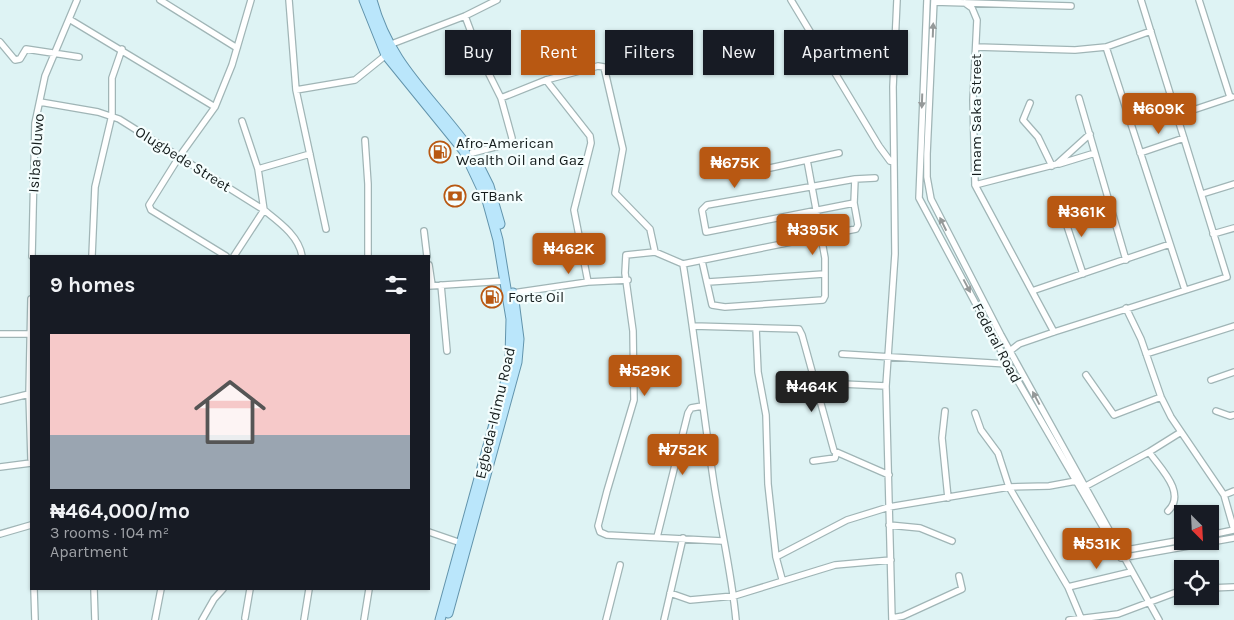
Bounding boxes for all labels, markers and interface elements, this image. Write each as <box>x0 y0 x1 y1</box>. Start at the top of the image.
one-way arrow <box>929 22 937 38</box>
chip: Buy <box>445 30 511 75</box>
chip: Rent <box>521 30 595 75</box>
chip: Filters <box>605 30 693 75</box>
chip: New <box>703 30 774 75</box>
chip: Apartment <box>784 30 908 75</box>
street label: Imam Saka Street <box>967 53 985 176</box>
pin: ₦609K <box>1124 92 1194 135</box>
one-way arrow <box>918 93 926 109</box>
text: ₦609K <box>1133 99 1185 118</box>
street label: Isiba Oluwo <box>24 113 48 193</box>
street label: Olugbede Street <box>132 122 234 196</box>
place label: Afro-American Wealth Oil and Gaz <box>456 134 584 169</box>
fuel station icon: Afro-American Wealth Oil and Gaz <box>428 140 452 164</box>
pin: ₦675K <box>700 146 770 189</box>
text: ₦675K <box>710 153 760 172</box>
bank icon: GTBank <box>443 184 467 208</box>
place label: GTBank <box>471 187 523 205</box>
pin: ₦361K <box>1047 196 1117 238</box>
text: ₦361K <box>1058 202 1106 221</box>
pin: ₦395K <box>778 214 848 256</box>
one-way arrow <box>939 217 947 231</box>
text: ₦395K <box>787 220 839 239</box>
pin: ₦462K <box>534 232 604 275</box>
text: ₦462K <box>544 239 594 258</box>
icon: filters <box>382 271 410 299</box>
text: 9 homes <box>50 273 135 297</box>
one-way arrow <box>963 279 971 293</box>
fuel station icon: Forte Oil <box>480 285 504 309</box>
place label: Forte Oil <box>508 288 564 306</box>
street label: Federal Road <box>968 300 1026 386</box>
street label: Egbeda-Idimu Road <box>471 345 519 481</box>
pin: ₦529K <box>610 354 680 397</box>
text: ₦529K <box>620 361 670 380</box>
icon: home <box>185 367 275 457</box>
pin: ₦464K <box>777 370 847 413</box>
text: ₦464K <box>787 377 837 396</box>
one-way arrow <box>1032 391 1040 406</box>
pin: ₦752K <box>648 434 718 476</box>
text: ₦752K <box>659 440 707 459</box>
text: ₦464,000/mo <box>50 499 190 523</box>
north arrow <box>1174 505 1219 550</box>
map controls <box>1174 505 1219 605</box>
text: 3 rooms · 104 m² <box>50 523 169 542</box>
pin: ₦531K <box>1062 528 1132 570</box>
text: ₦531K <box>1074 534 1121 553</box>
text: Apartment <box>50 542 128 561</box>
button: locate <box>1174 560 1219 605</box>

